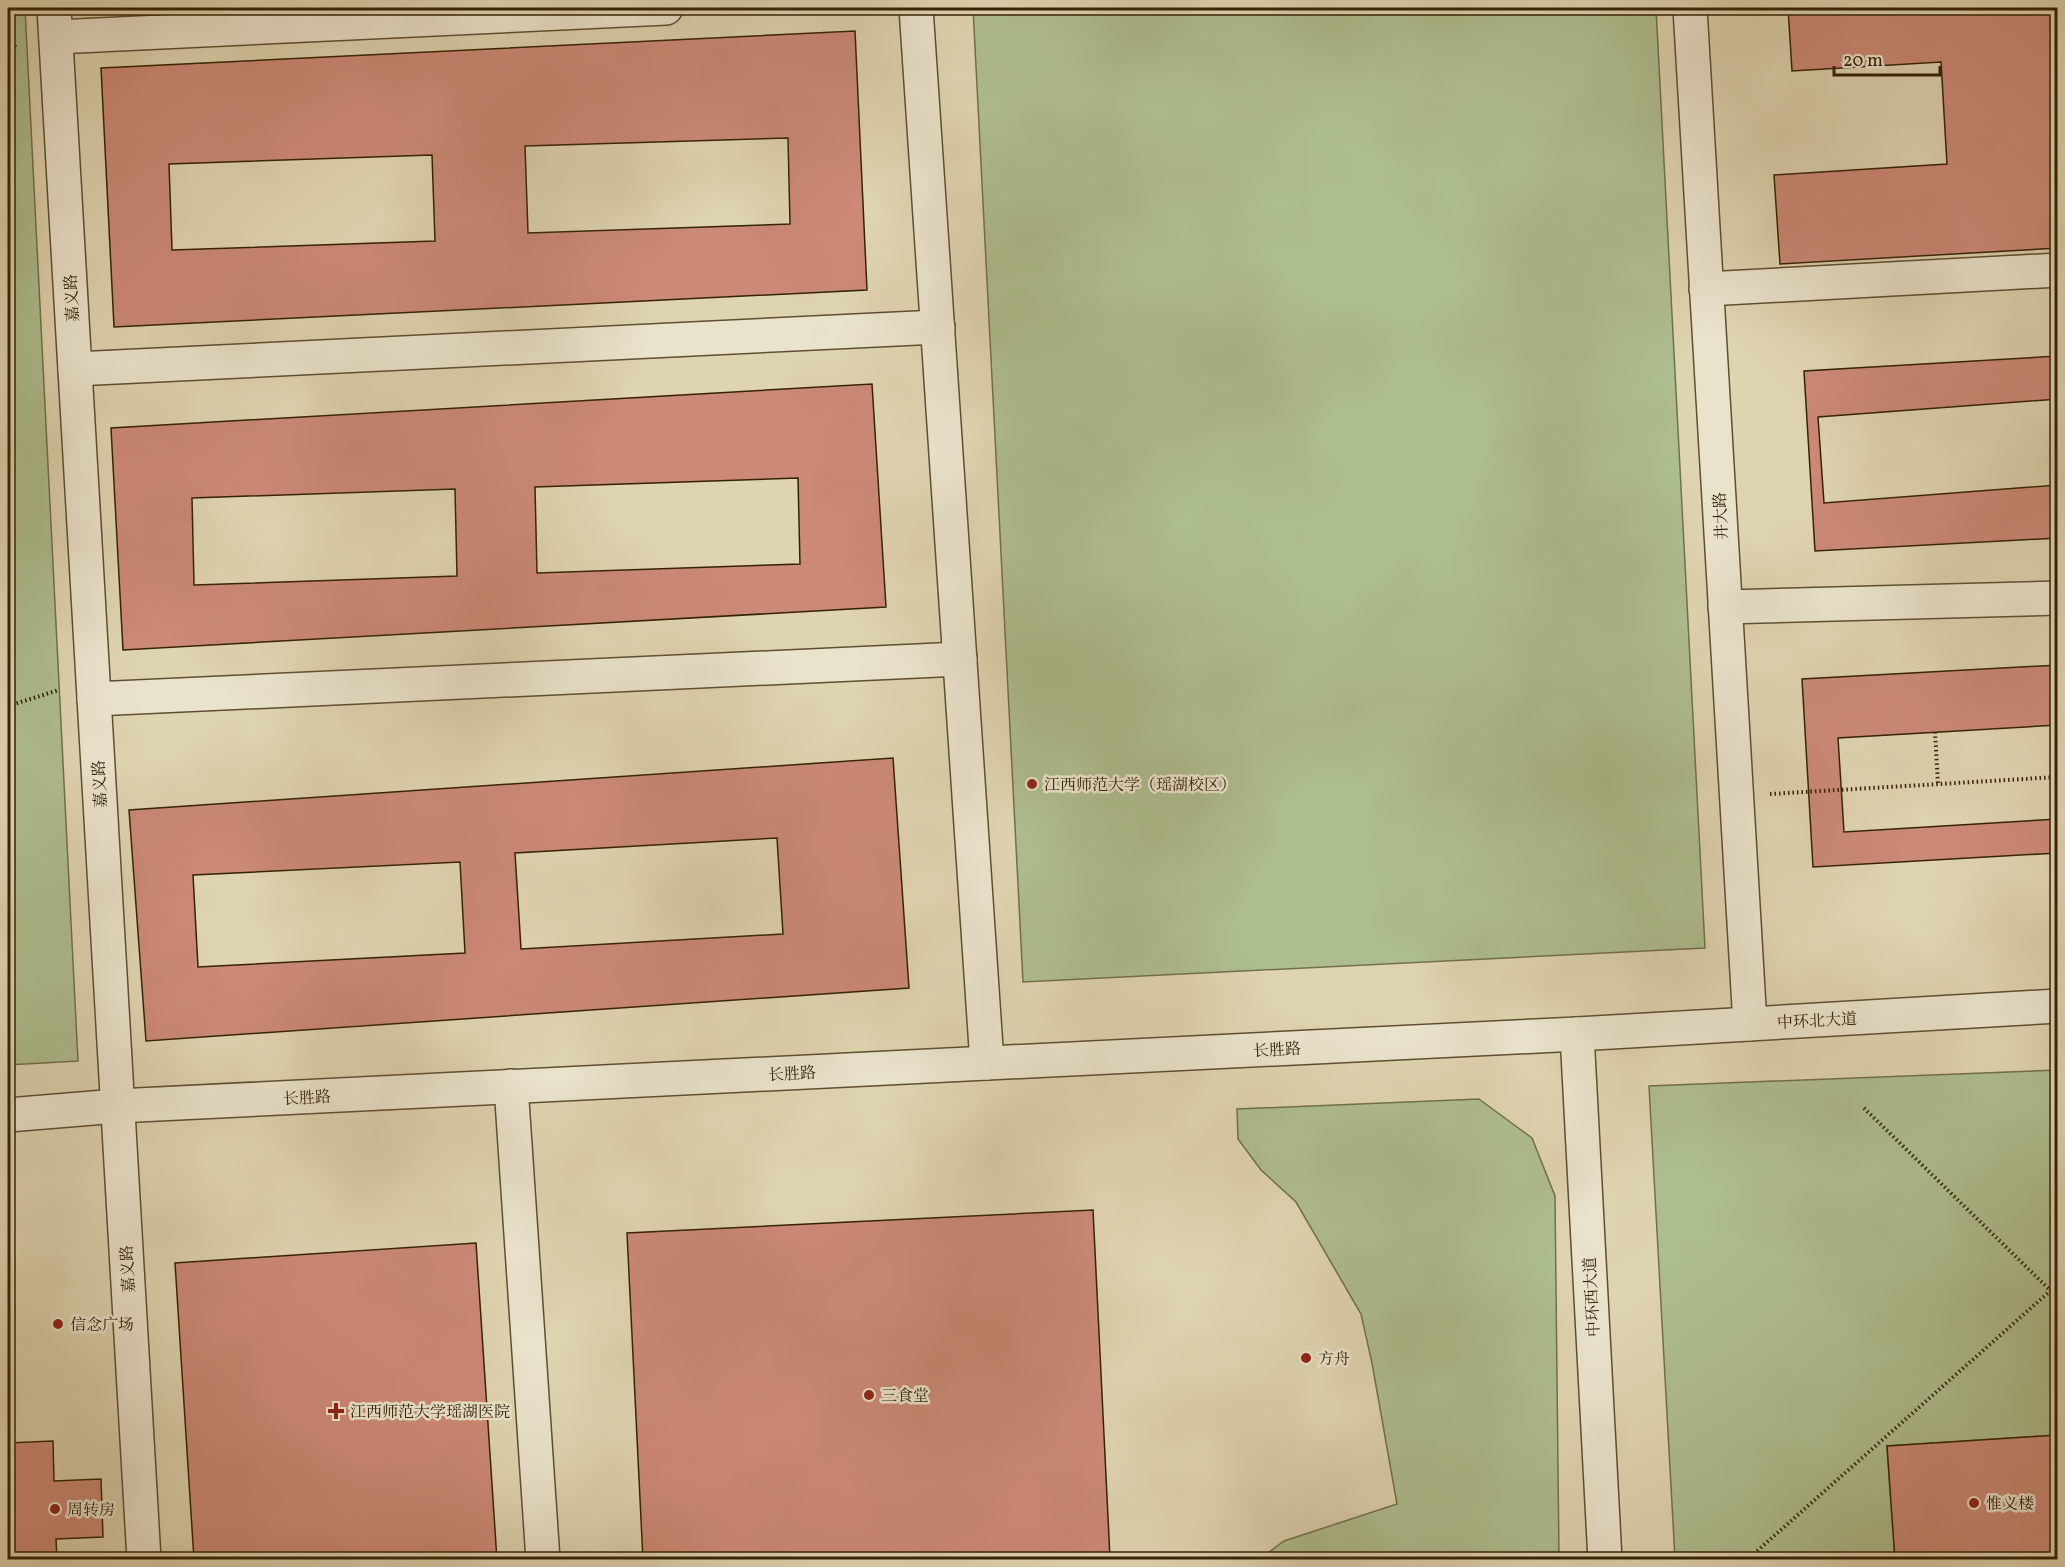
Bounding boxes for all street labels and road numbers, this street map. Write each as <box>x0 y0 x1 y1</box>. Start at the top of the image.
street label: 嘉义路 <box>61 273 85 322</box>
street label: 井大路 <box>1710 491 1734 540</box>
street label: 嘉义路 <box>89 759 113 808</box>
street label: 中环北大道 <box>1777 1009 1858 1035</box>
street label: 长胜路 <box>1253 1039 1302 1063</box>
street label: 长胜路 <box>768 1063 817 1087</box>
street label: 长胜路 <box>283 1087 332 1111</box>
street label: 嘉义路 <box>117 1244 141 1293</box>
street label: 中环西大道 <box>1580 1256 1606 1337</box>

